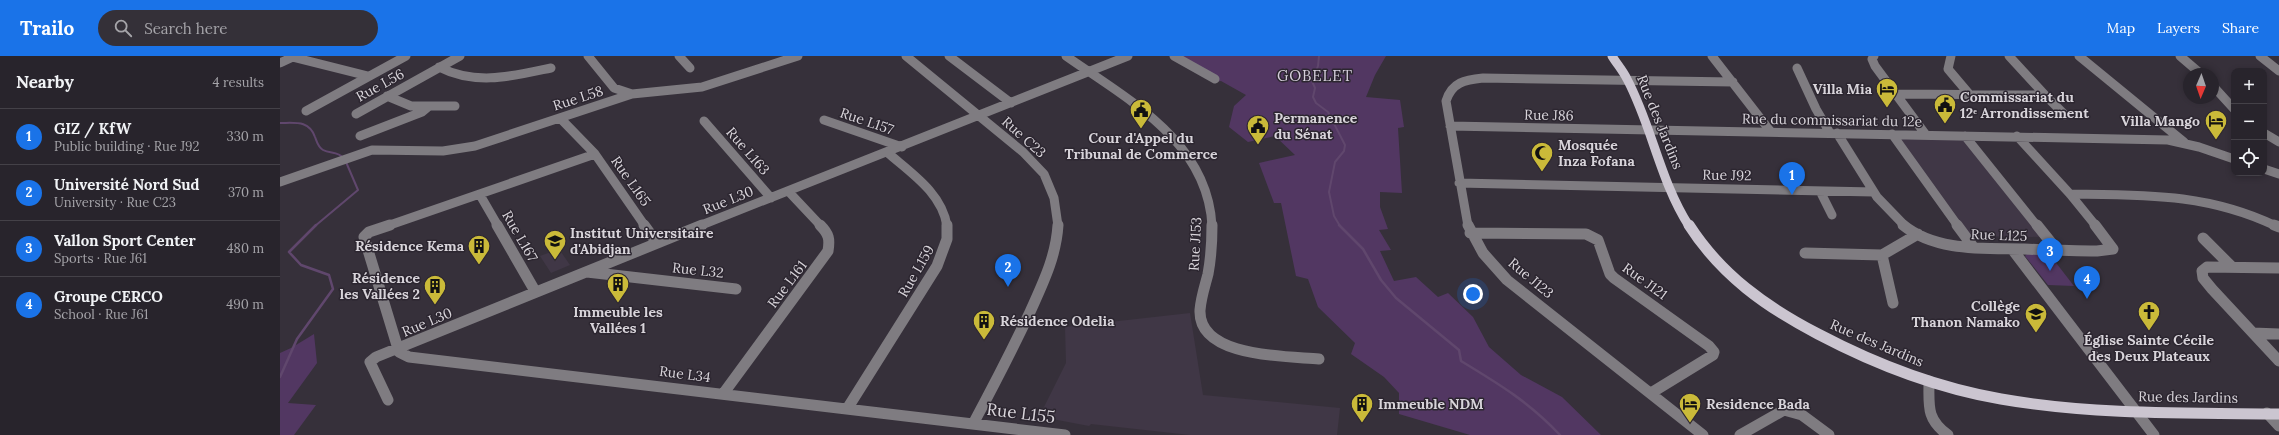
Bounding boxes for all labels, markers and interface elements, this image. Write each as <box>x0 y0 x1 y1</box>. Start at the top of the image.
search box <box>98 10 378 46</box>
text: Trailo <box>20 16 74 40</box>
icon: search <box>112 17 134 39</box>
text: Search here <box>144 19 227 38</box>
text: Map <box>2107 19 2135 37</box>
text: Layers <box>2157 19 2200 37</box>
text: Share <box>2222 19 2259 37</box>
street label: Rue L56 <box>353 64 407 106</box>
district label: GOBELET <box>1277 66 1353 85</box>
north arrow <box>2183 68 2219 104</box>
map controls <box>2231 68 2267 176</box>
button: + <box>2231 68 2267 104</box>
text: Nearby <box>16 71 74 93</box>
street label: Rue des Jardins <box>1633 72 1687 172</box>
text: 4 results <box>213 74 264 91</box>
hotel icon: Villa Mia <box>1874 76 1900 109</box>
place label: Villa Mia <box>1813 80 1873 98</box>
street label: Rue L58 <box>550 81 606 115</box>
place label: Commissariat du 12ᵉ Arrondissement <box>1960 88 2089 122</box>
public building icon: Commissariat du 12ᵉ Arrondissement <box>1932 92 1958 125</box>
public building icon: Cour d'Appel du Tribunal de Commerce <box>1128 97 1154 130</box>
street label: Rue L157 <box>838 103 897 139</box>
button: − <box>2231 104 2267 140</box>
street label: Rue J86 <box>1524 106 1574 124</box>
hotel icon: Villa Mango <box>2203 108 2229 141</box>
place label: Permanence du Sénat <box>1274 109 1358 143</box>
street label: Rue du commissariat du 12e <box>1742 109 1923 131</box>
street label: Rue C23 <box>998 112 1050 162</box>
place label: Villa Mango <box>2121 112 2200 130</box>
public building icon: Permanence du Sénat <box>1245 113 1271 146</box>
text: GIZ / KfW <box>54 119 131 138</box>
street label: Rue L163 <box>722 123 774 179</box>
text: 1 <box>26 128 32 145</box>
text: 330 m <box>226 128 264 145</box>
place label: Cour d'Appel du Tribunal de Commerce <box>1064 129 1218 163</box>
place label: Mosquée Inza Fofana <box>1558 136 1635 170</box>
text: Public building · Rue J92 <box>54 138 200 155</box>
mosque icon: Mosquée Inza Fofana <box>1529 140 1555 173</box>
button: locate <box>2231 140 2267 176</box>
street label: Rue L165 <box>607 152 655 210</box>
pin: 1 <box>1779 162 1805 195</box>
street label: Rue J92 <box>1702 166 1752 184</box>
text: Université Nord Sud <box>54 175 200 194</box>
street label: Rue L30 <box>700 182 756 218</box>
text: 2 <box>26 184 32 201</box>
text: 370 m <box>228 184 264 201</box>
text: University · Rue C23 <box>54 194 176 211</box>
street label: Rue L167 <box>498 207 542 265</box>
street label: Rue J153 <box>1185 216 1205 272</box>
place label: Institut Universitaire d'Abidjan <box>570 224 714 258</box>
street label: Rue L125 <box>1970 225 2028 245</box>
school or university icon: Institut Universitaire d'Abidjan <box>542 228 568 261</box>
text: Vallon Sport Center <box>54 231 196 250</box>
building icon: Résidence Kema <box>466 233 492 266</box>
place label: Résidence Kema <box>355 237 465 255</box>
pin: 3 <box>2037 238 2063 271</box>
text: 3 <box>25 240 33 257</box>
text: 480 m <box>227 240 264 257</box>
street label: Rue L159 <box>894 242 938 300</box>
text: Sports · Rue J61 <box>54 250 147 267</box>
pin: 2 <box>995 254 1021 287</box>
street label: Rue J123 <box>1505 254 1558 302</box>
street label: Rue L161 <box>763 257 811 311</box>
street label: Rue L32 <box>671 258 725 282</box>
street label: Rue J121 <box>1619 259 1671 303</box>
pin: 4 <box>2074 266 2100 299</box>
place label: Résidence les Vallées 2 <box>340 269 420 303</box>
building icon: Immeuble les Vallées 1 <box>605 271 631 304</box>
building icon: Résidence les Vallées 2 <box>422 273 448 306</box>
your location <box>1463 284 1483 304</box>
text: Groupe CERCO <box>54 287 163 306</box>
text: 4 <box>25 296 33 313</box>
text: 490 m <box>226 296 264 313</box>
place label: Collège Thanon Namako <box>1912 297 2020 331</box>
church icon: Église Sainte Cécile des Deux Plateaux <box>2136 299 2162 332</box>
school or university icon: Collège Thanon Namako <box>2023 301 2049 334</box>
street label: Rue L30 <box>399 303 455 341</box>
place label: Immeuble les Vallées 1 <box>573 303 663 337</box>
text: School · Rue J61 <box>54 306 148 323</box>
building icon: Résidence Odelia <box>971 308 997 341</box>
place label: Résidence Odelia <box>1000 312 1115 330</box>
street label: Rue des Jardins <box>1827 315 1927 371</box>
place label: Église Sainte Cécile des Deux Plateaux <box>2084 331 2215 365</box>
street label: Rue L34 <box>658 362 712 386</box>
street label: Rue des Jardins <box>2138 387 2238 407</box>
building icon: Immeuble NDM <box>1349 391 1375 424</box>
hotel icon: Residence Bada <box>1677 391 1703 424</box>
place label: Immeuble NDM <box>1378 395 1484 413</box>
place label: Residence Bada <box>1706 395 1811 413</box>
street label: Rue L155 <box>985 398 1057 428</box>

